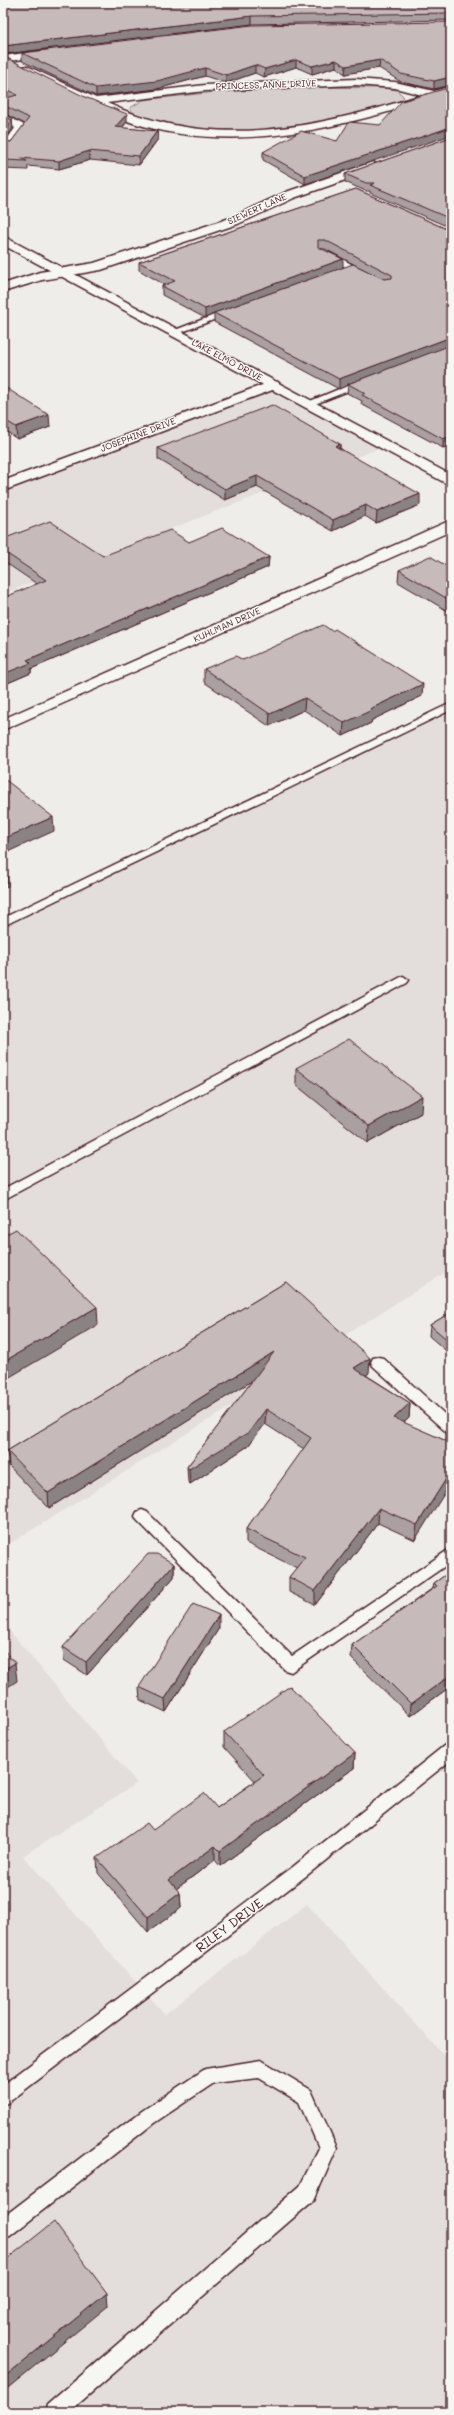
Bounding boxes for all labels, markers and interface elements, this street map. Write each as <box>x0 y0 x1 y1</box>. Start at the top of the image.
street label: PRINCESS ANNE DRIVE <box>215 77 317 92</box>
street label: SIEWERT LANE <box>225 191 288 227</box>
street label: LAKE ELMO DRIVE <box>190 336 264 383</box>
street label: JOSEPHINE DRIVE <box>99 415 177 454</box>
street label: KUHLMAN DRIVE <box>191 605 262 644</box>
street label: RILEY DRIVE <box>192 1894 266 1955</box>

